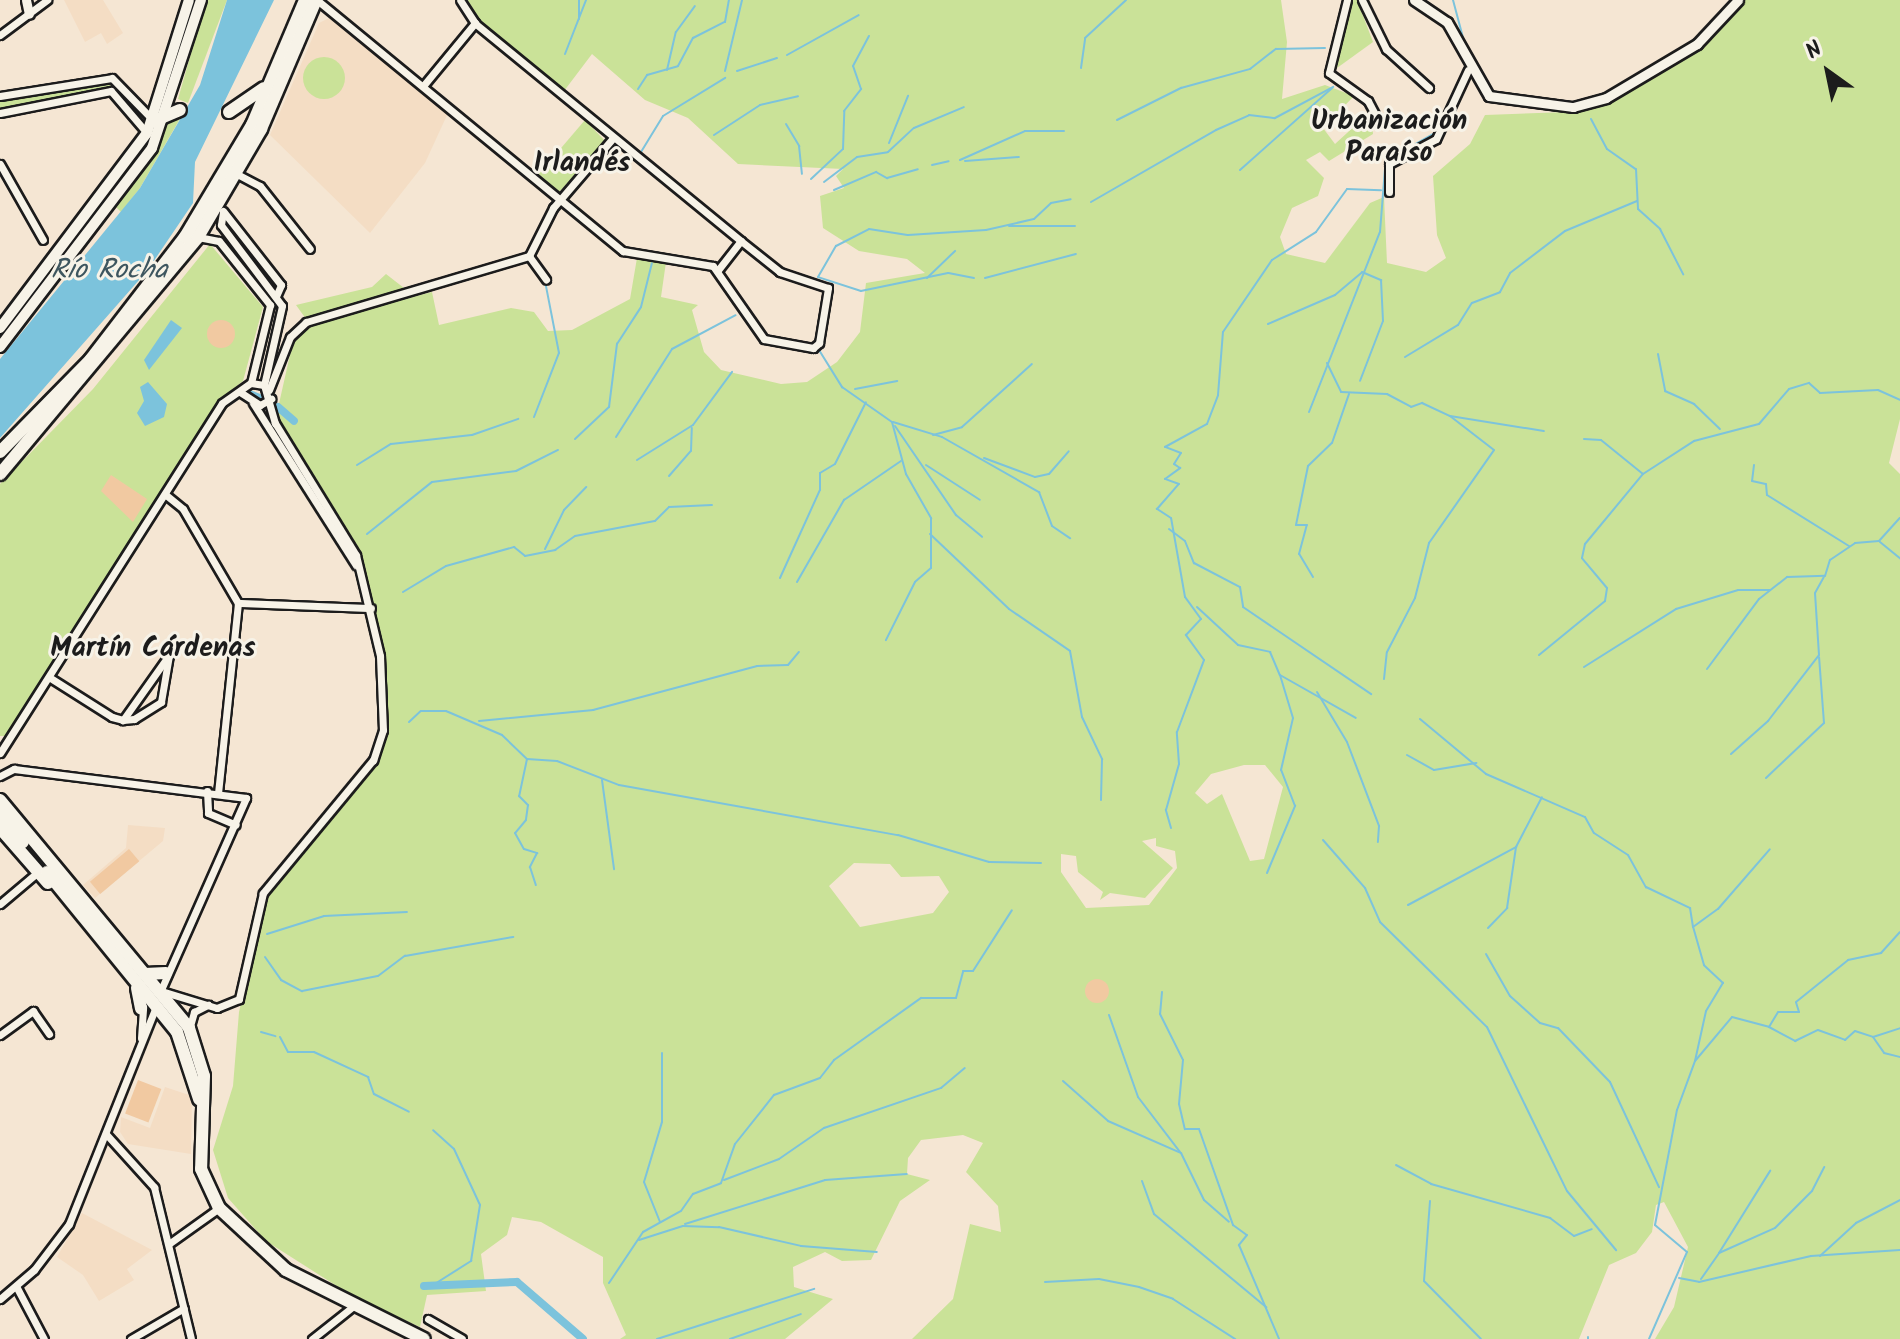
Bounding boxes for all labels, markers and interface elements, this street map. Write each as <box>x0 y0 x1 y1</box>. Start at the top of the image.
north arrow <box>1788 32 1868 112</box>
text: N <box>1799 33 1830 70</box>
district label: Urbanización Paraíso <box>1311 105 1467 171</box>
district label: Irlandés <box>534 147 630 181</box>
water label: Río Rocha <box>51 254 167 288</box>
district label: Martín Cárdenas <box>50 632 256 666</box>

